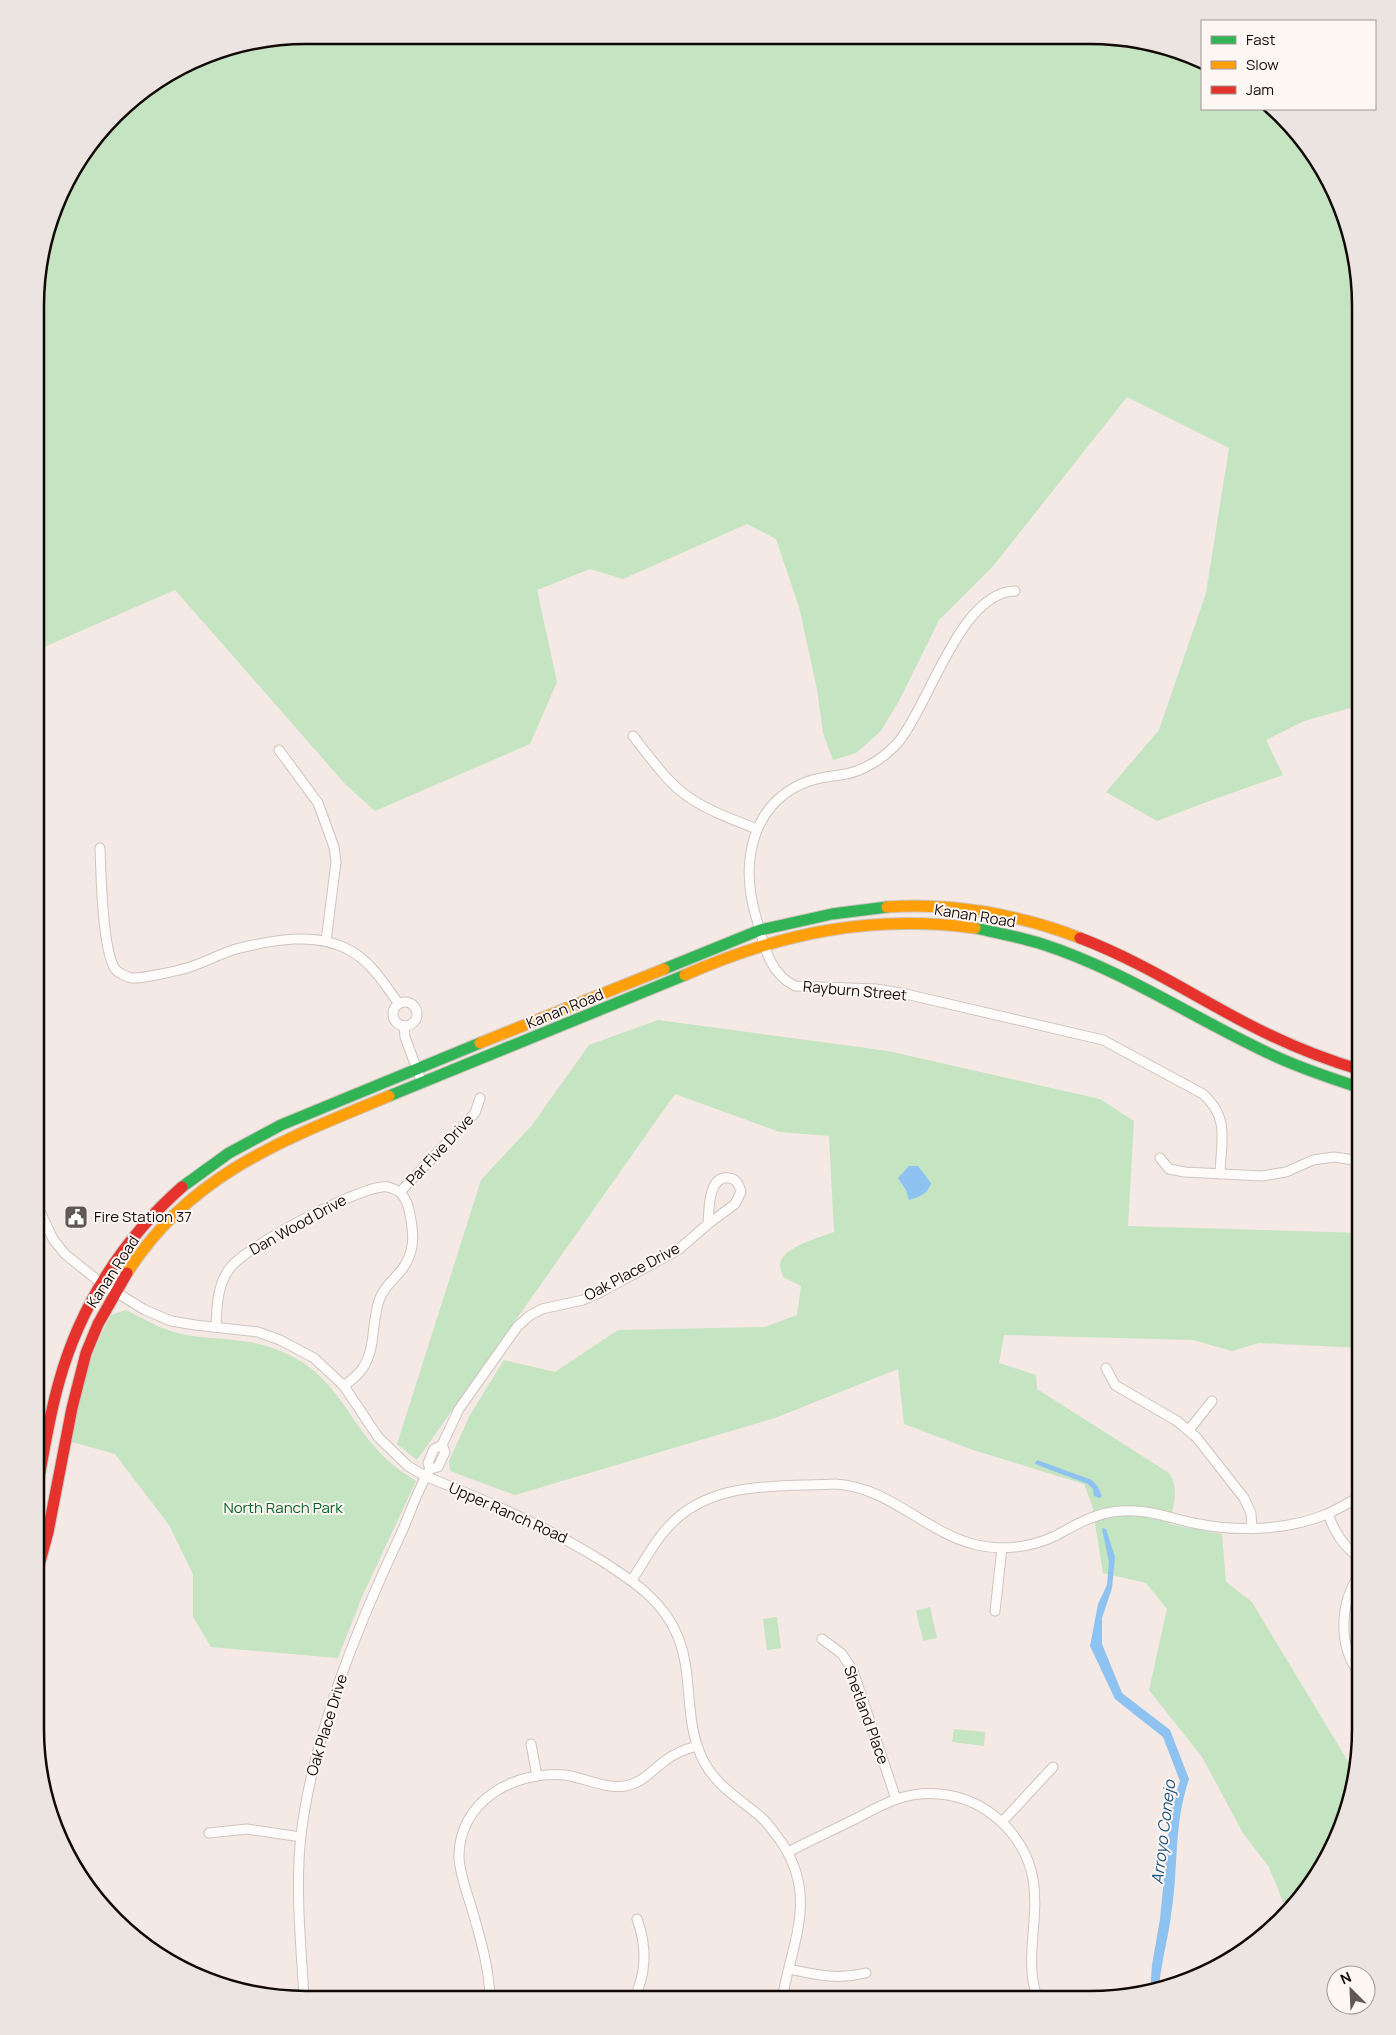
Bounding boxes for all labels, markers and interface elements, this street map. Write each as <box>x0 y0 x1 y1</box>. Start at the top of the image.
legend <box>1201 20 1376 110</box>
text: Fast <box>1246 29 1275 50</box>
text: Slow <box>1246 54 1279 75</box>
text: Jam <box>1246 79 1274 100</box>
street label: Kanan Road <box>933 899 1017 932</box>
street label: Rayburn Street <box>802 975 908 1006</box>
street label: Kanan Road <box>523 983 607 1034</box>
street label: Par Five Drive <box>401 1109 478 1190</box>
street label: Dan Wood Drive <box>245 1189 350 1260</box>
public building icon: Fire Station 37 <box>63 1204 89 1230</box>
place label: Fire Station 37 <box>94 1206 192 1227</box>
street label: Kanan Road <box>81 1232 144 1312</box>
street label: Oak Place Drive <box>580 1237 683 1306</box>
street label: Upper Ranch Road <box>446 1477 571 1548</box>
park label: North Ranch Park <box>223 1497 343 1518</box>
street label: Shetland Place <box>839 1663 894 1767</box>
street label: Oak Place Drive <box>301 1671 352 1778</box>
water label: Arroyo Conejo <box>1146 1777 1180 1885</box>
north arrow <box>1326 1965 1376 2015</box>
text: N <box>1337 1967 1354 1988</box>

